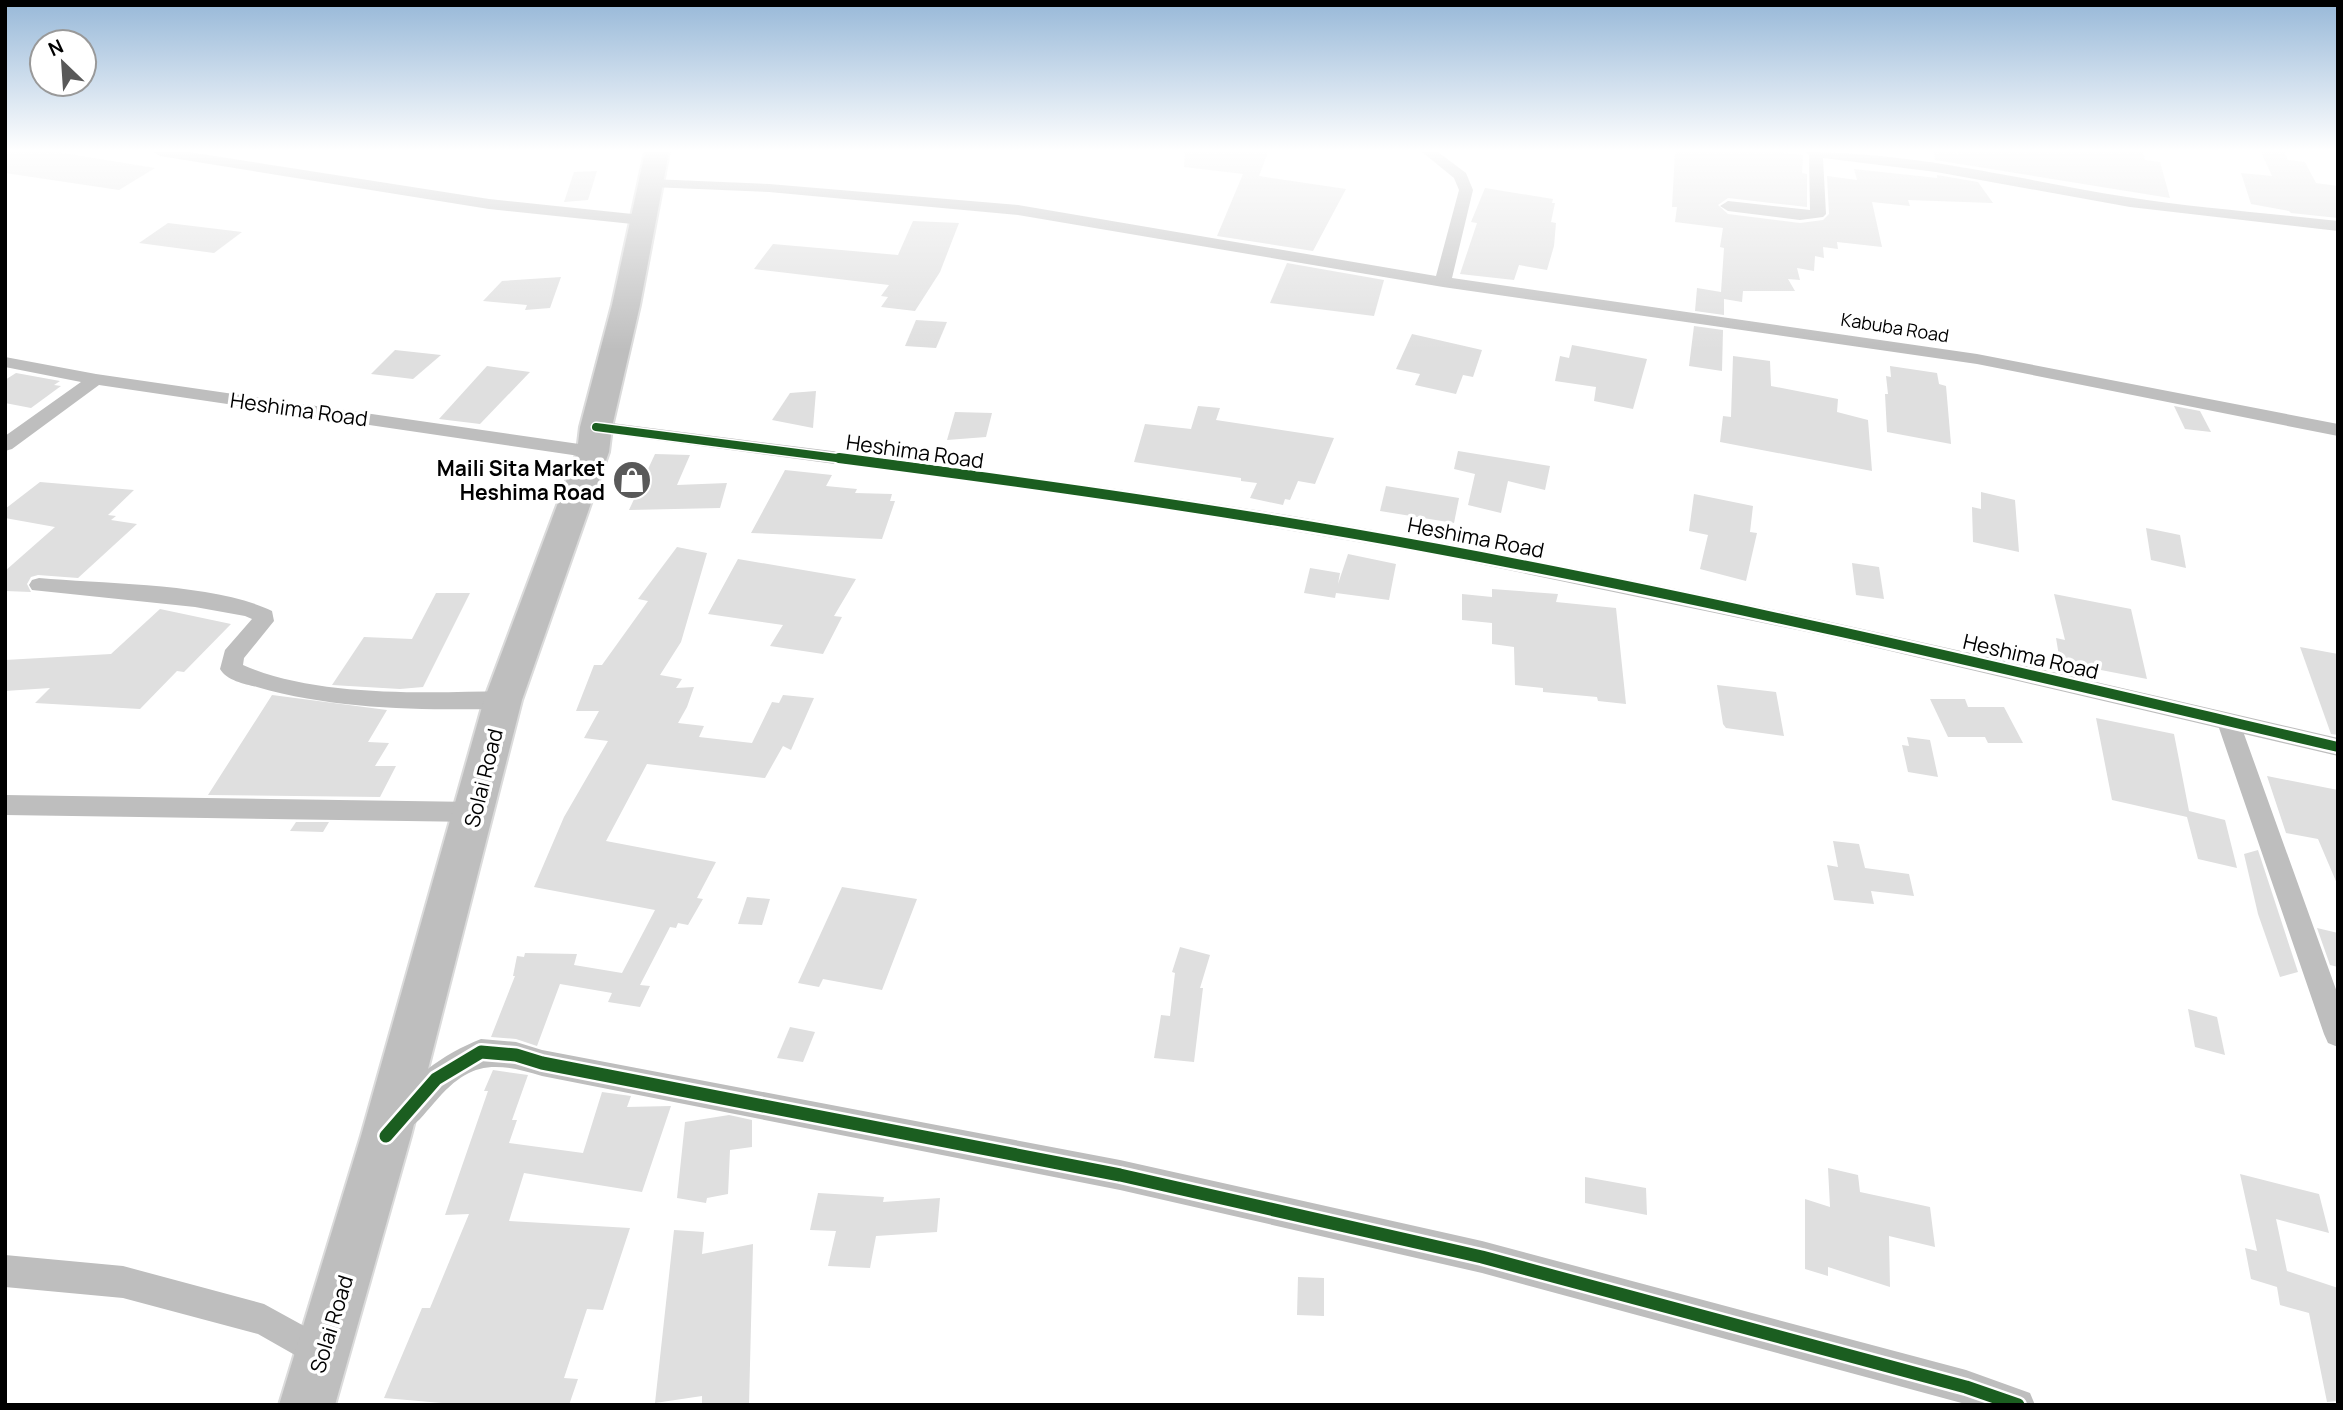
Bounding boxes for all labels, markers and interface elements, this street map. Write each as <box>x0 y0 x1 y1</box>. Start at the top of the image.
north arrow <box>28 28 98 98</box>
text: N <box>44 33 67 62</box>
street label: Kabuba Road <box>1839 307 1951 347</box>
street label: Heshima Road <box>228 385 370 433</box>
street label: Heshima Road <box>844 427 986 475</box>
place label: Maili Sita Market Heshima Road <box>437 454 605 506</box>
shop icon: Maili Sita Market Heshima Road <box>611 459 653 501</box>
street label: Heshima Road <box>1405 510 1547 564</box>
street label: Heshima Road <box>1960 627 2102 685</box>
street label: Solai Road <box>457 726 509 830</box>
street label: Solai Road <box>303 1272 359 1376</box>

